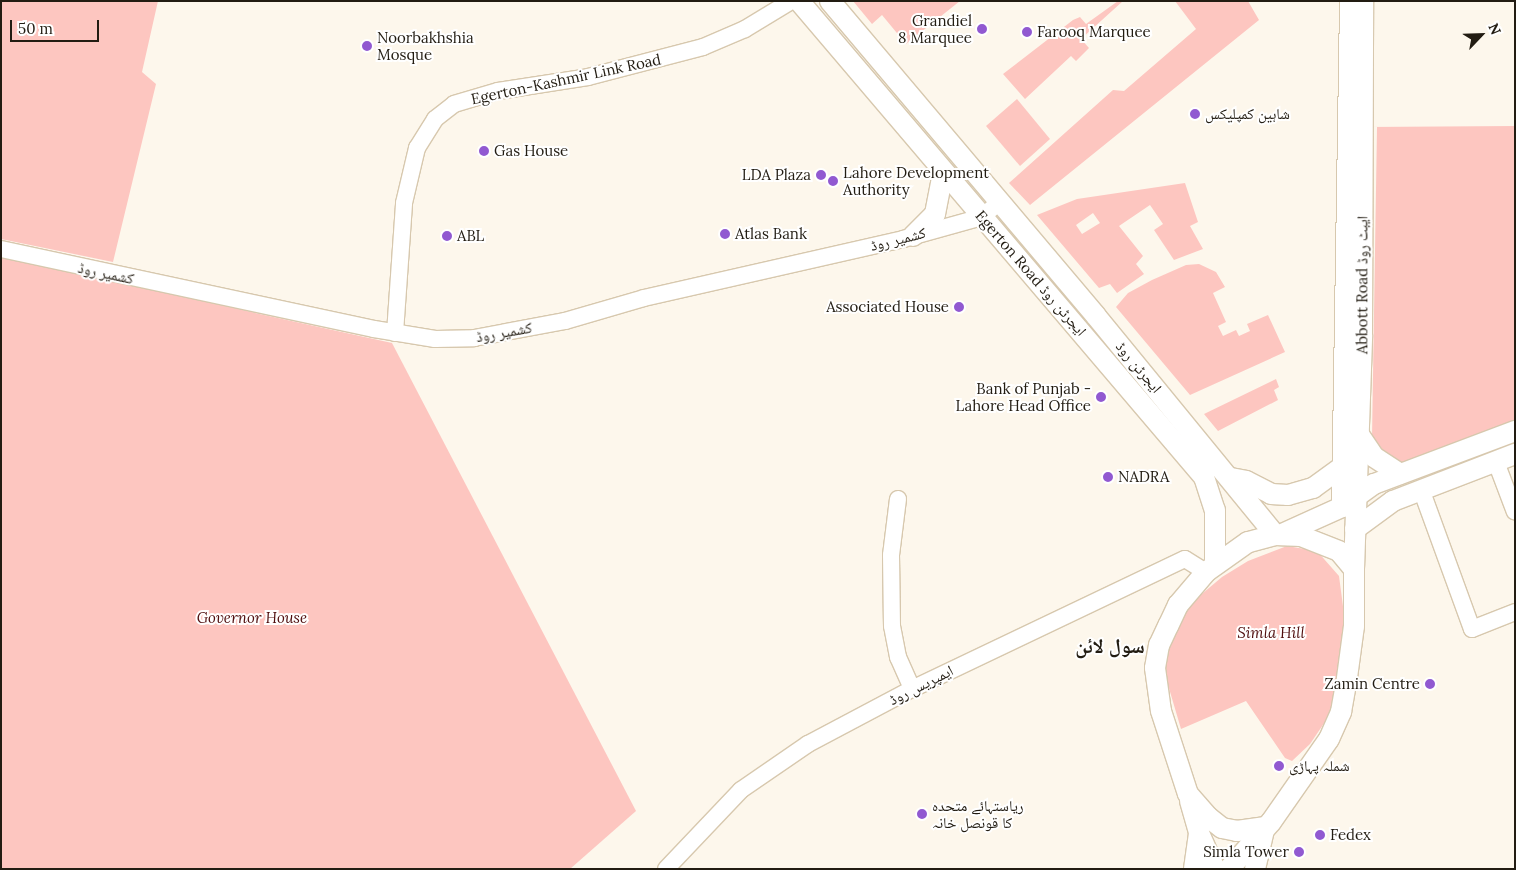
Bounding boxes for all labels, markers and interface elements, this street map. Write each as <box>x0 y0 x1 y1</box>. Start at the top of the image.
scale bar <box>12 10 101 42</box>
north arrow <box>1456 10 1506 60</box>
place label: Grandiel 8 Marquee <box>898 11 972 46</box>
text: 50 m <box>18 19 53 38</box>
text: N <box>1484 20 1505 37</box>
marker: Grandiel 8 Marquee <box>976 23 988 35</box>
place label: Farooq Marquee <box>1037 23 1151 41</box>
marker: Farooq Marquee <box>1021 26 1033 38</box>
place label: Noorbakhshia Mosque <box>377 28 474 63</box>
marker: Noorbakhshia Mosque <box>361 40 373 52</box>
street label: Egerton-Kashmir Link Road <box>469 50 663 108</box>
place label: شاہین کمپلیکس <box>1205 105 1290 123</box>
marker: شاہین کمپلیکس <box>1189 108 1201 120</box>
place label: Gas House <box>494 142 568 160</box>
marker: Gas House <box>478 145 490 157</box>
place label: Lahore Development Authority <box>843 163 989 198</box>
place label: LDA Plaza <box>742 166 811 184</box>
marker: LDA Plaza <box>815 169 827 181</box>
marker: Lahore Development Authority <box>827 175 839 187</box>
street label: Egerton Road ایجرٹن روڈ <box>972 207 1090 339</box>
street label: Abbott Road ایبٹ روڈ <box>1353 216 1371 354</box>
street label: کشمیر روڈ <box>868 223 928 255</box>
place label: Atlas Bank <box>735 225 807 243</box>
place label: ABL <box>457 227 484 245</box>
marker: Atlas Bank <box>719 228 731 240</box>
marker: ABL <box>441 230 453 242</box>
street label: کشمیر روڈ <box>76 258 136 288</box>
place label: Associated House <box>826 298 949 316</box>
marker: Associated House <box>953 301 965 313</box>
street label: کشمیر روڈ <box>474 318 534 346</box>
street label: ایجرٹن روڈ <box>1112 338 1166 396</box>
place label: Bank of Punjab - Lahore Head Office <box>955 379 1091 414</box>
marker: Bank of Punjab - Lahore Head Office <box>1095 391 1107 403</box>
place label: NADRA <box>1118 468 1169 486</box>
marker: NADRA <box>1102 471 1114 483</box>
park label: Governor House <box>197 609 307 627</box>
park label: Simla Hill <box>1237 624 1305 642</box>
district label: سول لائن <box>1075 633 1145 657</box>
street label: ایمپریس روڈ <box>886 661 956 709</box>
place label: Zamin Centre <box>1325 675 1420 693</box>
marker: Zamin Centre <box>1424 678 1436 690</box>
place label: شملہ پہاڑی <box>1289 757 1350 775</box>
marker: شملہ پہاڑی <box>1273 760 1285 772</box>
place label: ریاستہائے متحدہ کا قونصل خانہ <box>932 796 1024 831</box>
marker: ریاستہائے متحدہ کا قونصل خانہ <box>916 808 928 820</box>
place label: Fedex <box>1330 826 1371 844</box>
marker: Fedex <box>1314 829 1326 841</box>
place label: Simla Tower <box>1203 843 1289 861</box>
marker: Simla Tower <box>1293 846 1305 858</box>

